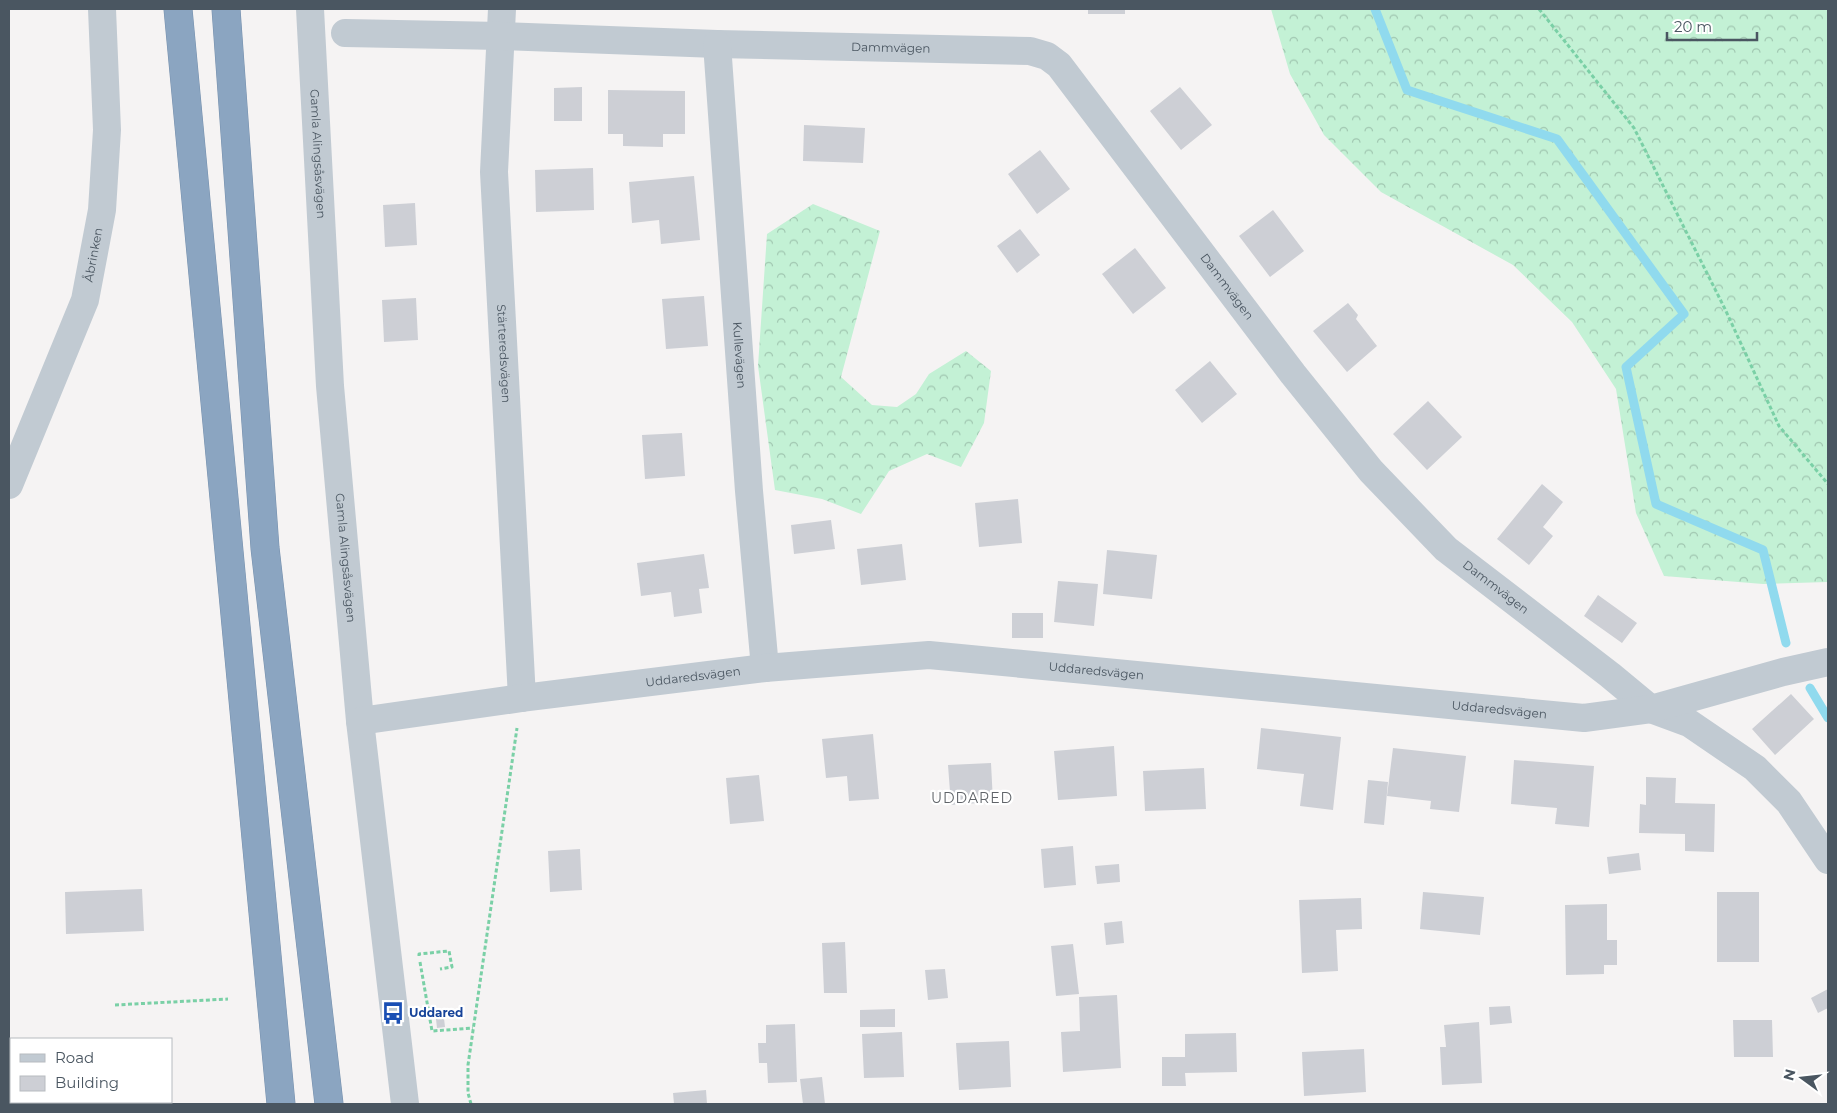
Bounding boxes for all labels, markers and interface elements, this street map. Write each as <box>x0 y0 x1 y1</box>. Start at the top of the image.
scale bar <box>1667 10 1757 42</box>
text: 20 m <box>1674 17 1712 36</box>
street label: Dammvägen <box>851 39 931 56</box>
street label: Gamla Alingsåsvägen <box>307 89 329 219</box>
street label: Åbrinken <box>81 226 106 283</box>
street label: Dammvägen <box>1197 250 1257 323</box>
street label: Stärteredsvägen <box>494 304 514 403</box>
street label: Kullevägen <box>730 321 750 389</box>
street label: Gamla Alingsåsvägen <box>333 492 359 623</box>
street label: Dammvägen <box>1460 557 1532 617</box>
street label: Uddaredsvägen <box>1048 659 1145 683</box>
street label: Uddaredsvägen <box>645 663 741 690</box>
street label: Uddaredsvägen <box>1451 697 1548 721</box>
district label: UDDARED <box>931 789 1013 807</box>
bus stop icon: Uddared <box>380 1000 406 1026</box>
place label: Uddared <box>409 1005 463 1020</box>
legend <box>10 1038 172 1103</box>
text: Road <box>55 1048 94 1067</box>
north arrow <box>1777 1053 1827 1103</box>
text: N <box>1779 1067 1800 1082</box>
text: Building <box>55 1073 119 1092</box>

